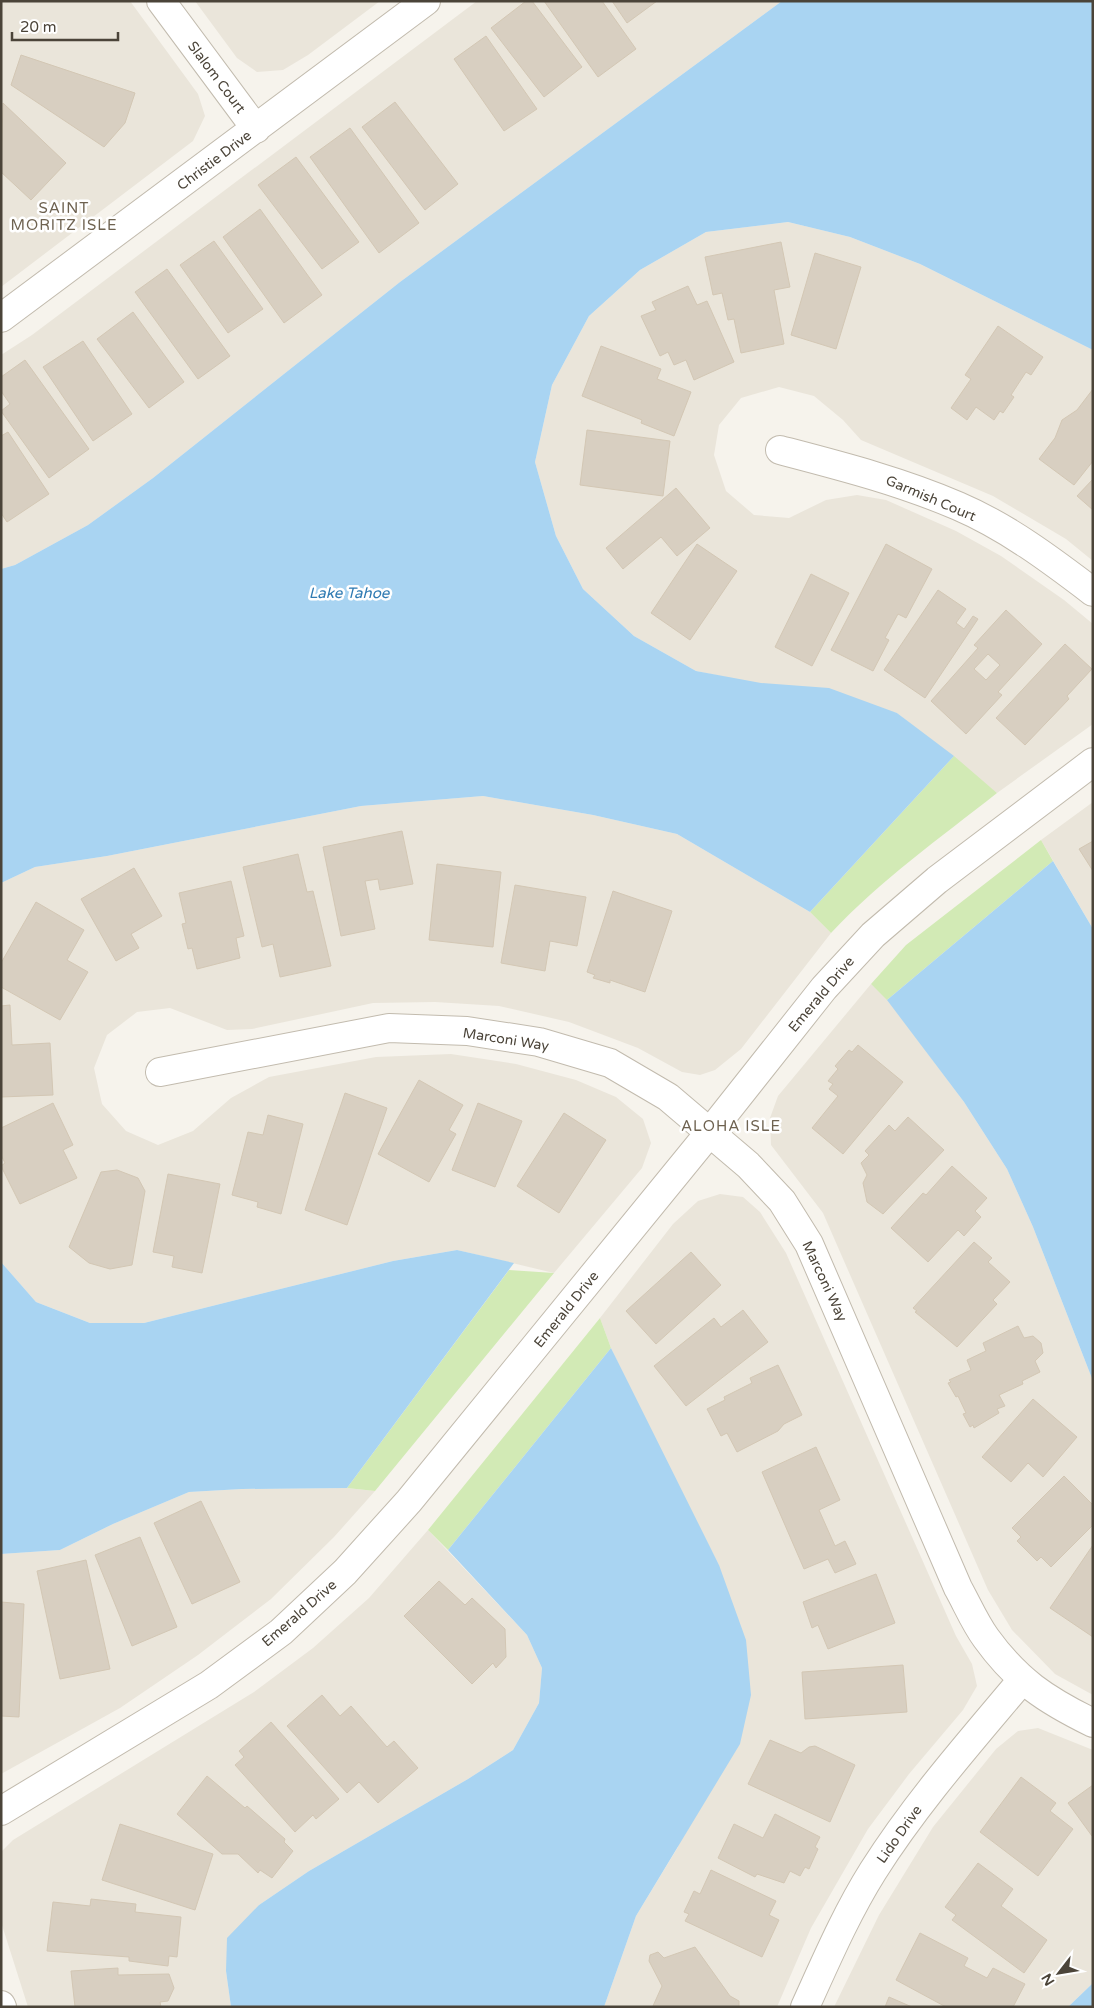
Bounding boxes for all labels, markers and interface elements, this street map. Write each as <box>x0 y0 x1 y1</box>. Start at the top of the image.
scale bar <box>12 10 119 42</box>
text: 20 m <box>20 18 57 36</box>
street label: Slalom Court <box>184 38 250 117</box>
street label: Christie Drive <box>174 127 255 194</box>
district label: SAINT MORITZ ISLE <box>11 199 117 234</box>
street label: Garmish Court <box>883 472 979 525</box>
water label: Lake Tahoe <box>309 584 391 602</box>
street label: Emerald Drive <box>785 953 858 1036</box>
street label: Marconi Way <box>462 1024 551 1055</box>
district label: ALOHA ISLE <box>681 1117 781 1135</box>
street label: Marconi Way <box>798 1238 851 1325</box>
street label: Emerald Drive <box>530 1268 602 1351</box>
street label: Emerald Drive <box>259 1576 340 1650</box>
street label: Lido Drive <box>873 1802 926 1867</box>
north arrow <box>1034 1948 1084 1998</box>
text: N <box>1038 1970 1058 1989</box>

